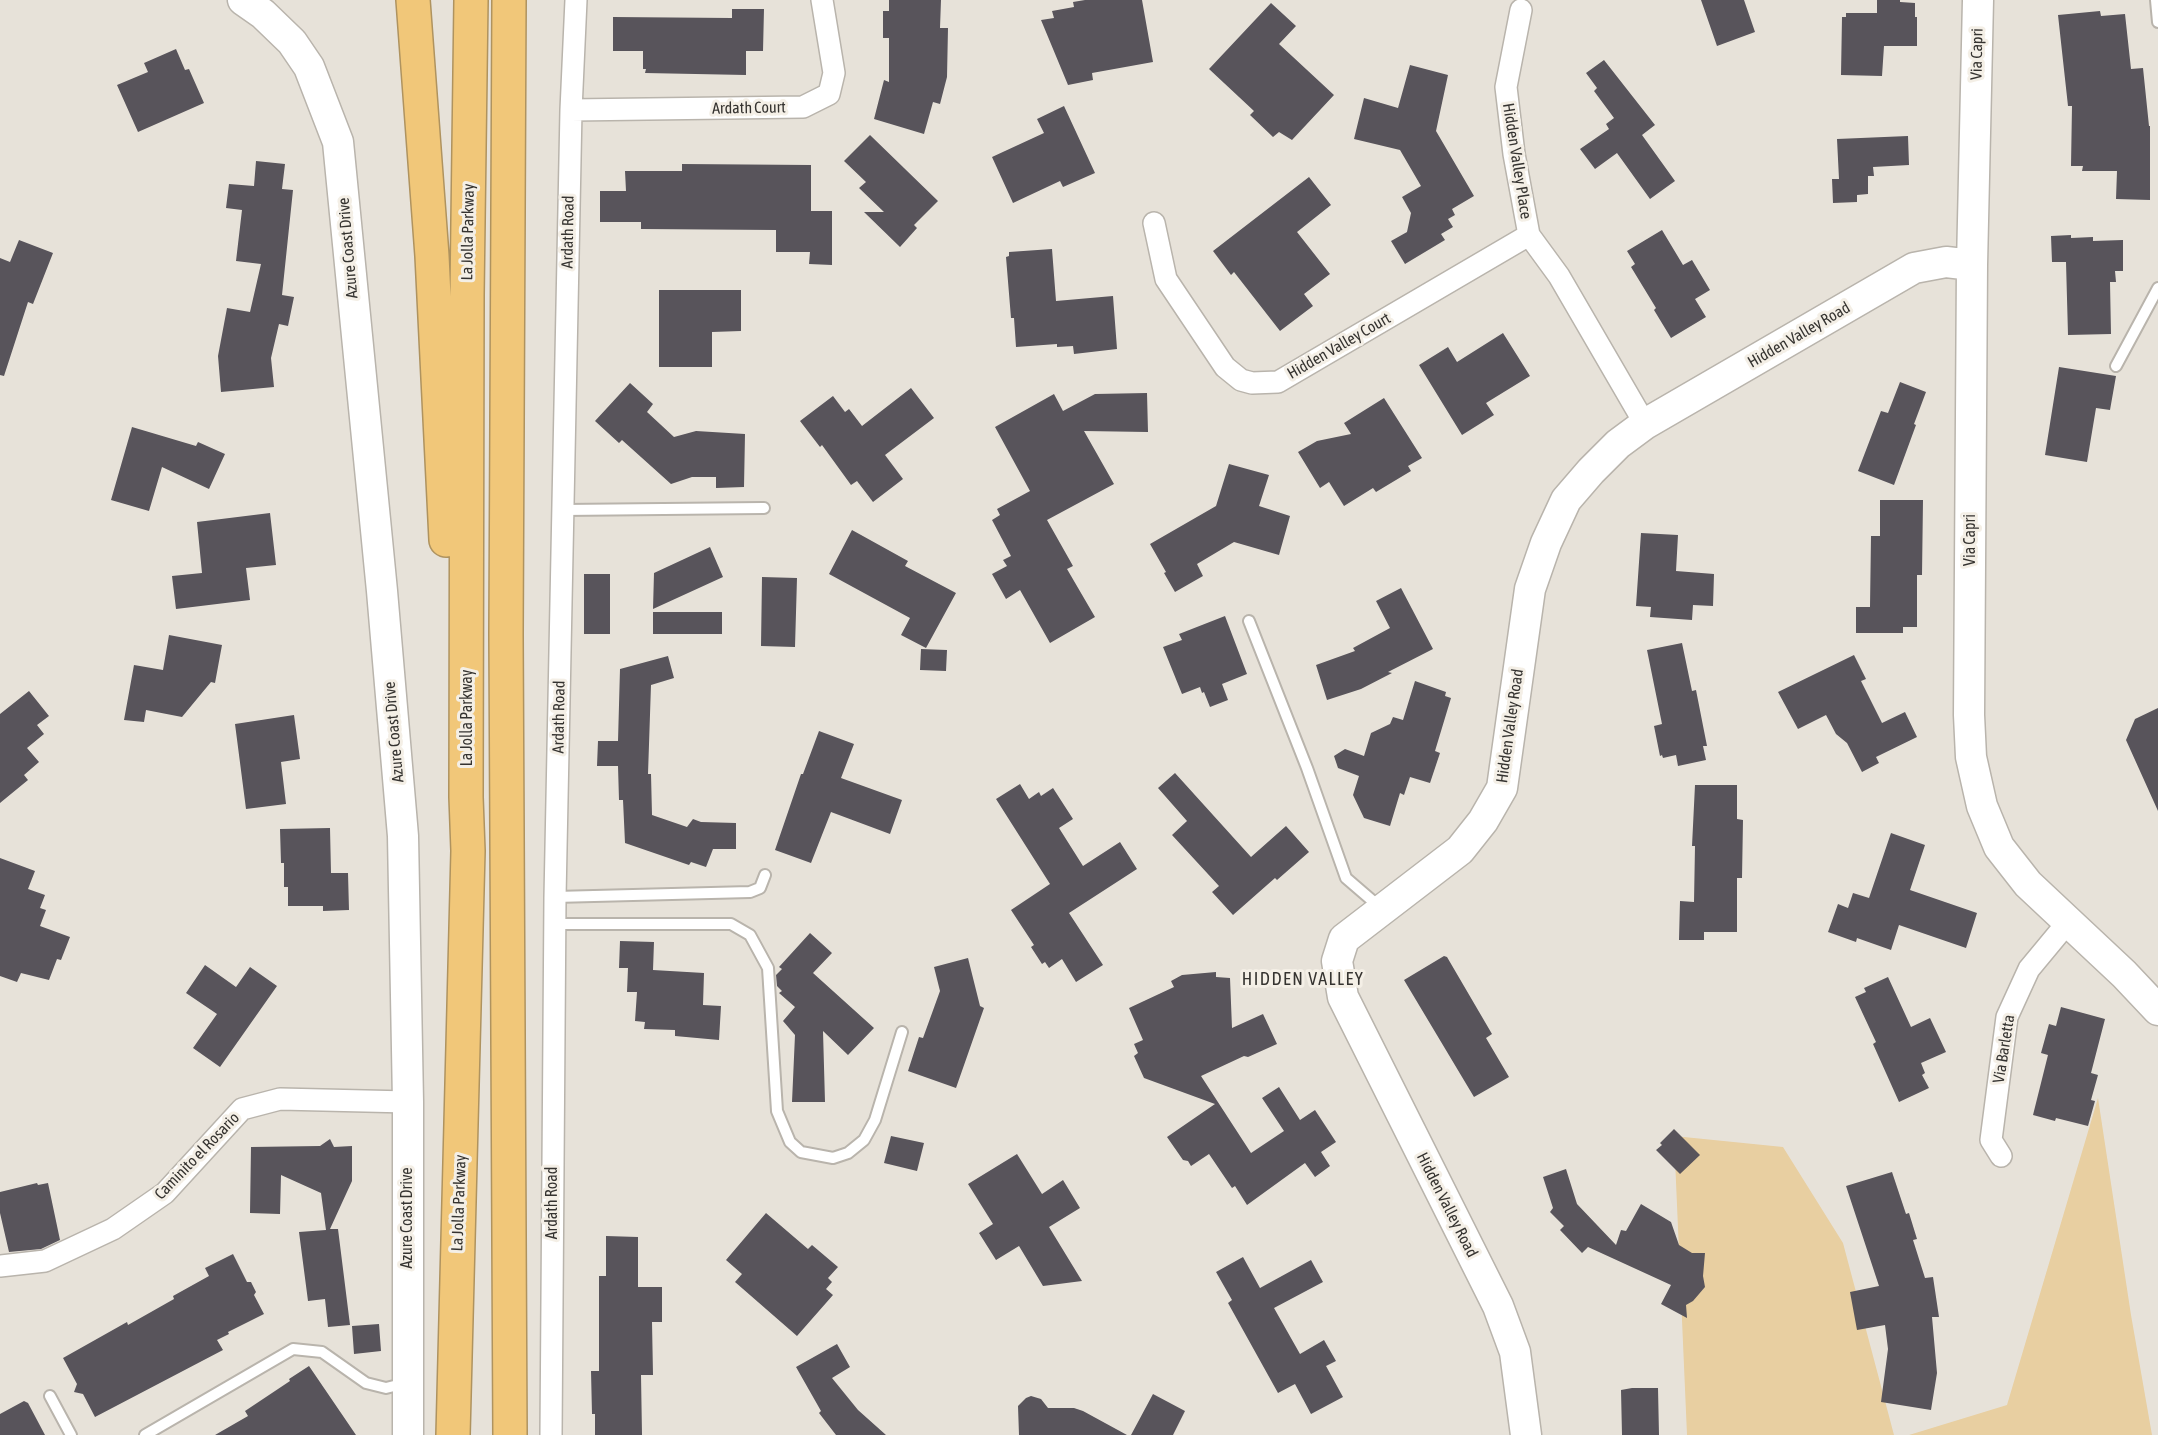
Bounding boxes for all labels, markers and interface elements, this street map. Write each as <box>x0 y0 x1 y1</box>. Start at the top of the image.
street label: Via Capri <box>1967 28 1987 80</box>
street label: Ardath Court <box>712 98 786 118</box>
street label: Hidden Valley Place <box>1498 102 1536 220</box>
street label: La Jolla Parkway <box>458 183 478 281</box>
street label: Ardath Road <box>558 195 578 269</box>
street label: Azure Coast Drive <box>334 197 362 299</box>
street label: Hidden Valley Road <box>1744 298 1854 372</box>
street label: Hidden Valley Court <box>1284 309 1394 383</box>
street label: Via Capri <box>1960 514 1980 566</box>
street label: Hidden Valley Road <box>1492 668 1528 784</box>
street label: La Jolla Parkway <box>457 670 477 766</box>
street label: Ardath Road <box>549 680 569 754</box>
street label: Azure Coast Drive <box>380 681 408 783</box>
district label: HIDDEN VALLEY <box>1242 968 1364 990</box>
street label: Via Barletta <box>1989 1013 2019 1085</box>
street label: Caminito el Rosario <box>151 1108 243 1204</box>
street label: Hidden Valley Road <box>1412 1149 1482 1261</box>
street label: La Jolla Parkway <box>448 1154 470 1252</box>
street label: Azure Coast Drive <box>397 1167 417 1269</box>
street label: Ardath Road <box>542 1167 562 1239</box>

